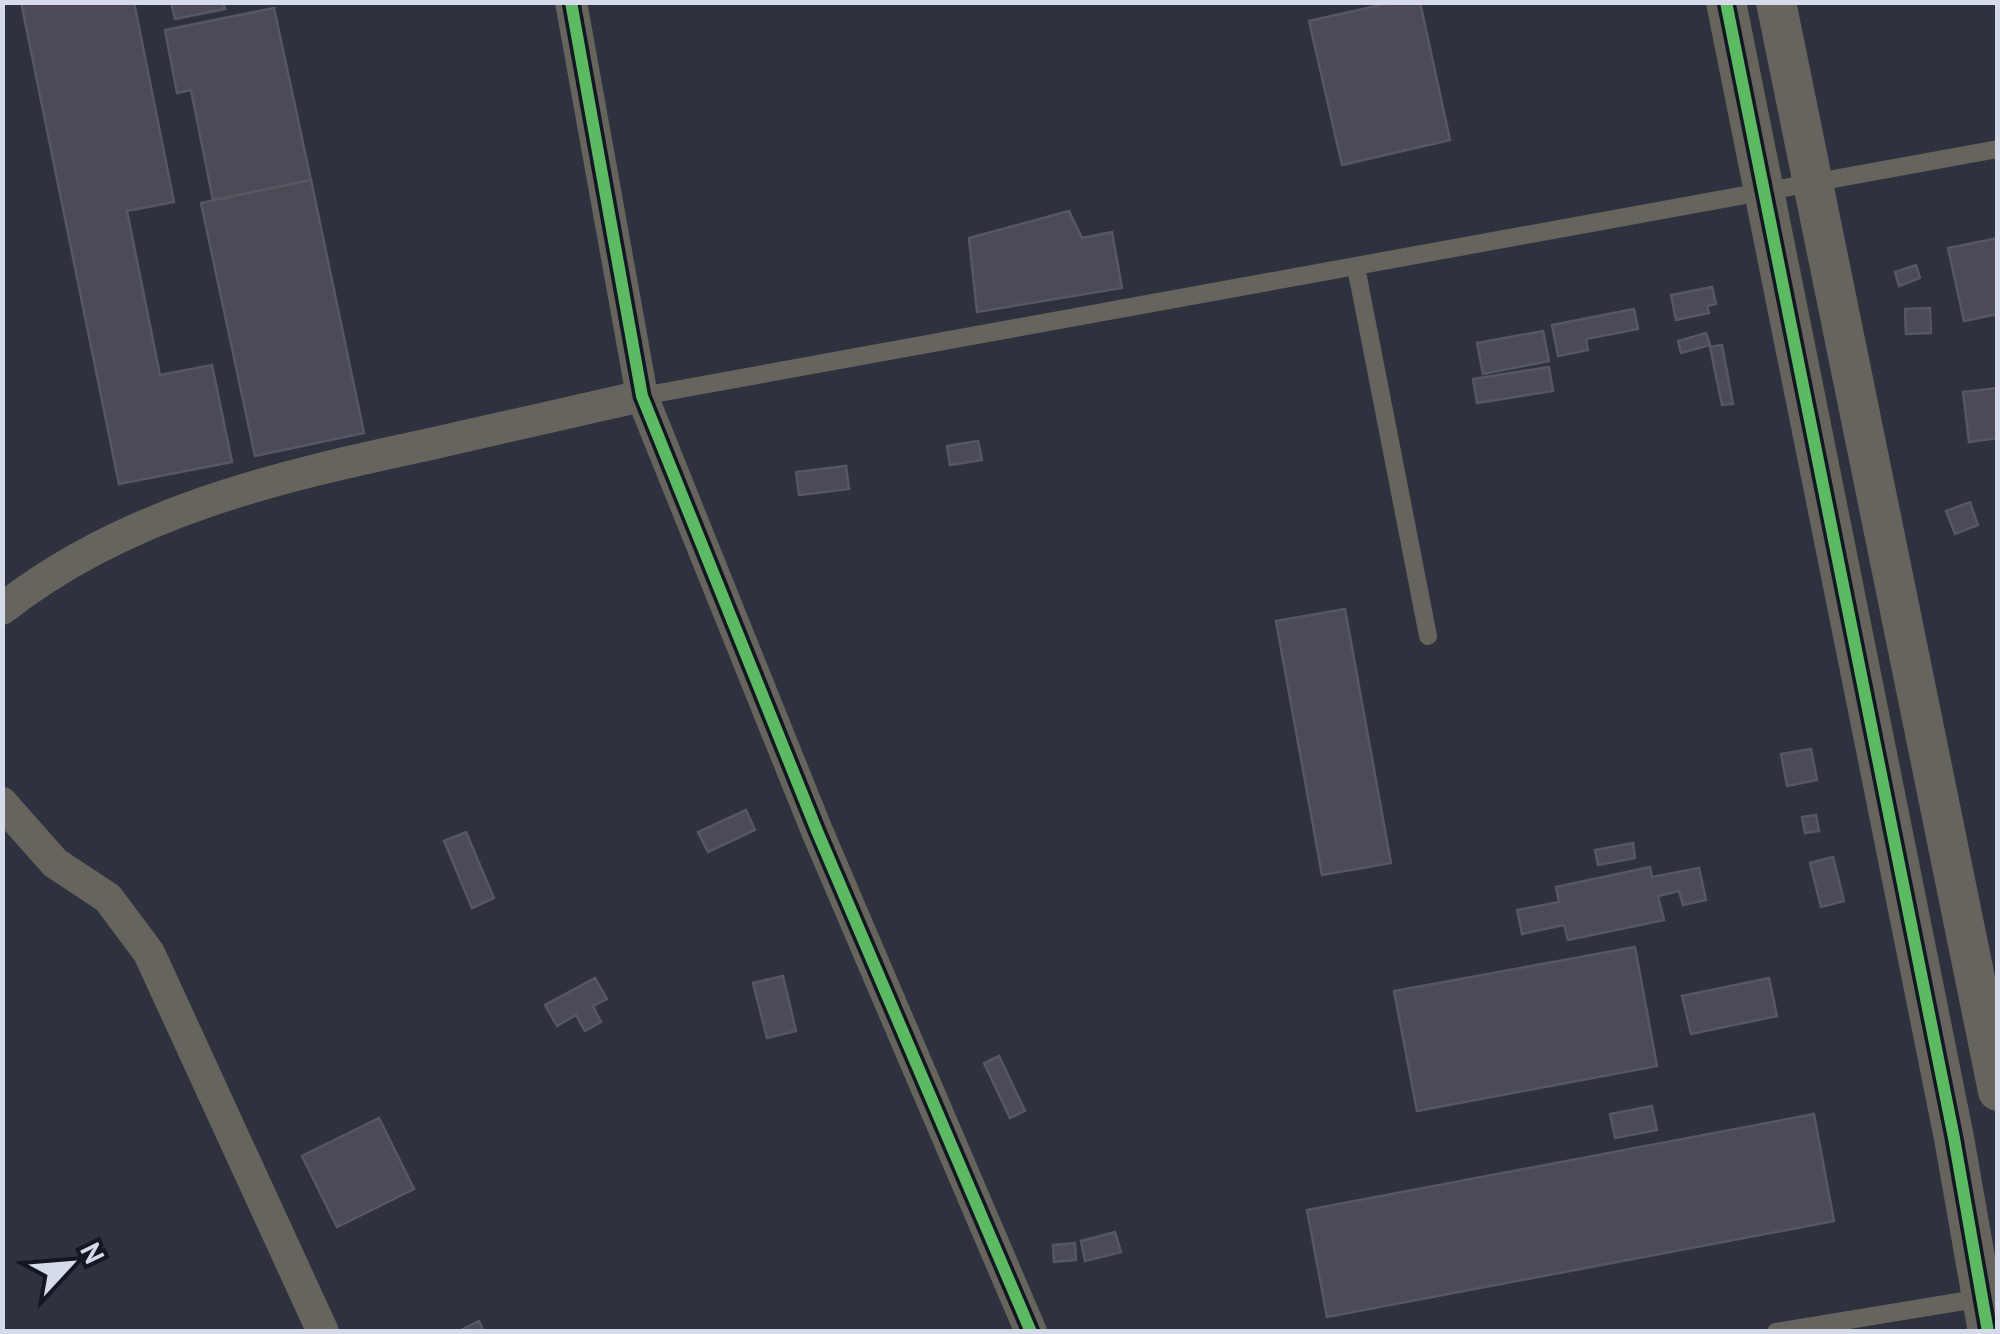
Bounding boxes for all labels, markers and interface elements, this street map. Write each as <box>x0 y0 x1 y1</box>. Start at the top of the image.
north arrow <box>20 1214 120 1314</box>
text: N <box>72 1236 114 1269</box>

